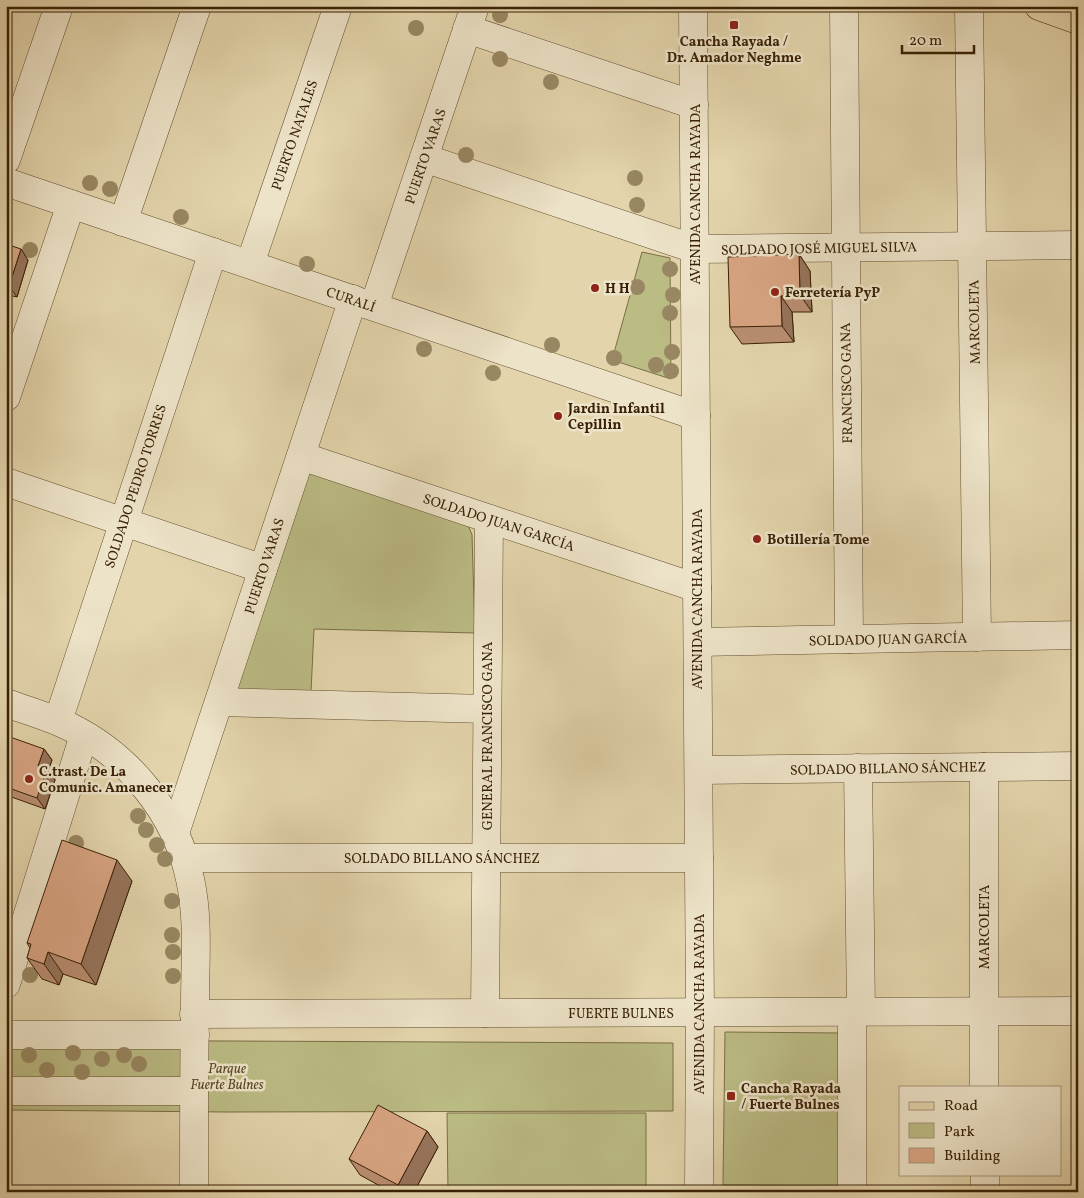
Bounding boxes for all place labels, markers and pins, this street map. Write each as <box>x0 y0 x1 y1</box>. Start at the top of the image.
marker: Cancha Rayada / Dr. Amador Neghme <box>728 19 740 31</box>
place label: Cancha Rayada / Dr. Amador Neghme <box>667 33 801 68</box>
place label: H H <box>605 280 630 299</box>
marker: H H <box>589 282 601 294</box>
place label: Ferretería PyP <box>785 284 880 303</box>
marker: Ferretería PyP <box>769 286 781 298</box>
place label: Jardin Infantil Cepillin <box>567 400 665 435</box>
marker: Jardin Infantil Cepillin <box>552 410 564 422</box>
place label: Botillería Tome <box>767 531 869 550</box>
marker: Botillería Tome <box>751 533 763 545</box>
place label: C.trast. De La Comunic. Amanecer <box>39 763 173 798</box>
marker: C.trast. De La Comunic. Amanecer <box>23 773 35 785</box>
place label: Cancha Rayada / Fuerte Bulnes <box>741 1080 842 1115</box>
marker: Cancha Rayada / Fuerte Bulnes <box>725 1090 737 1102</box>

